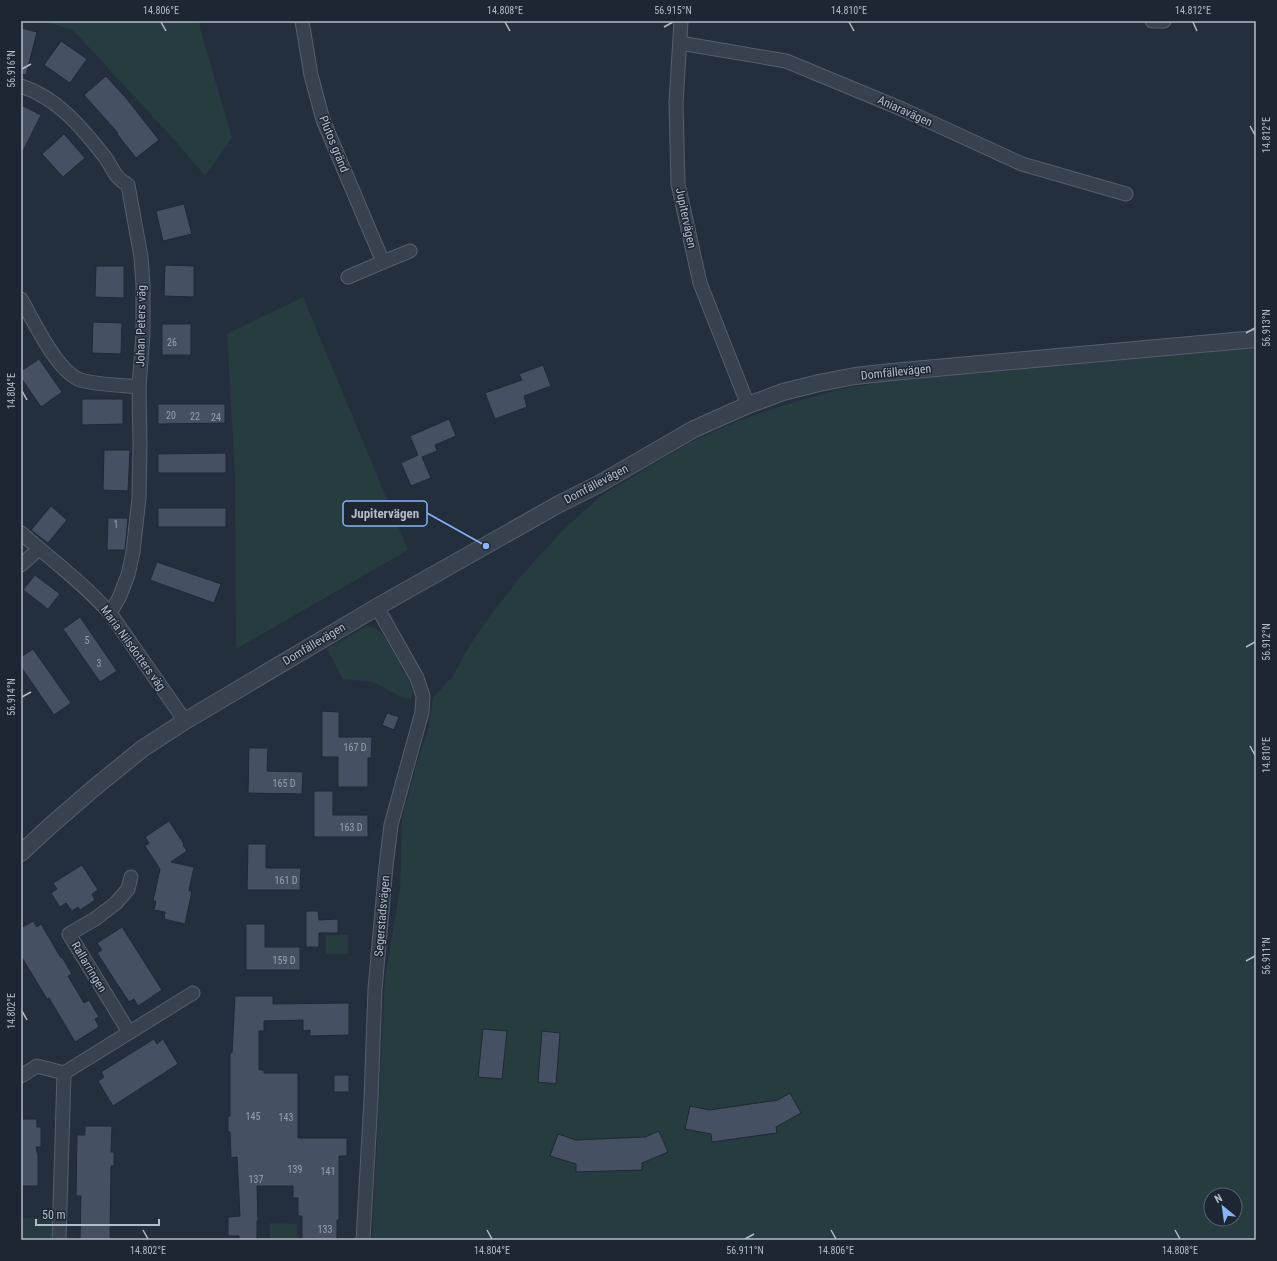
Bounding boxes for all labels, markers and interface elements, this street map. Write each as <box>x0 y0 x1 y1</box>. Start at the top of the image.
text: 14.806°E <box>143 5 179 16</box>
text: 14.808°E <box>487 5 523 16</box>
text: 56.915°N <box>654 5 692 16</box>
text: 14.810°E <box>831 5 867 16</box>
text: 14.812°E <box>1175 5 1211 16</box>
text: 56.916°N <box>6 50 17 88</box>
street label: Aniaravägen <box>875 93 935 129</box>
street label: Plutos gränd <box>316 114 352 174</box>
text: 14.812°E <box>1261 117 1272 153</box>
street label: Jupitervägen <box>673 187 699 250</box>
street label: Johan Peters väg <box>133 285 149 367</box>
text: 56.913°N <box>1261 309 1272 347</box>
house number: 26 <box>167 337 177 348</box>
street label: Domfällevägen <box>860 361 932 383</box>
text: 14.804°E <box>6 373 17 409</box>
house number: 20 <box>166 410 176 421</box>
house number: 22 <box>190 411 200 422</box>
house number: 24 <box>211 412 221 423</box>
street label: Domfällevägen <box>562 461 631 507</box>
callout: Jupitervägen <box>343 501 427 526</box>
text: Jupitervägen <box>351 506 419 521</box>
house number: 1 <box>114 519 118 530</box>
street label: Maria Nilsdotters väg <box>98 603 169 693</box>
street label: Domfällevägen <box>280 620 348 668</box>
text: 56.912°N <box>1261 623 1272 661</box>
house number: 5 <box>85 635 90 646</box>
house number: 3 <box>97 658 102 669</box>
text: 56.914°N <box>6 678 17 716</box>
text: 14.810°E <box>1261 737 1272 773</box>
house number: 167 D <box>344 742 367 753</box>
house number: 165 D <box>273 778 296 789</box>
house number: 163 D <box>340 822 363 833</box>
house number: 161 D <box>275 875 298 886</box>
street label: Segerstadsvägen <box>371 875 393 957</box>
text: 56.911°N <box>1261 937 1272 975</box>
street label: Rallarringen <box>68 939 110 995</box>
house number: 159 D <box>273 955 296 966</box>
text: 14.802°E <box>6 993 17 1029</box>
house number: 145 <box>246 1111 260 1122</box>
house number: 143 <box>279 1112 293 1123</box>
house number: 139 <box>288 1164 302 1175</box>
house number: 141 <box>321 1166 335 1177</box>
house number: 137 <box>249 1174 263 1185</box>
north arrow <box>1203 1187 1243 1227</box>
text: N <box>1212 1191 1225 1206</box>
scale bar <box>36 1201 159 1227</box>
text: 50 m <box>42 1208 66 1222</box>
house number: 133 <box>318 1224 332 1235</box>
text: 14.802°E <box>130 1245 166 1256</box>
text: 14.804°E <box>474 1245 510 1256</box>
text: 56.911°N <box>726 1245 764 1256</box>
text: 14.806°E <box>818 1245 854 1256</box>
text: 14.808°E <box>1162 1245 1198 1256</box>

